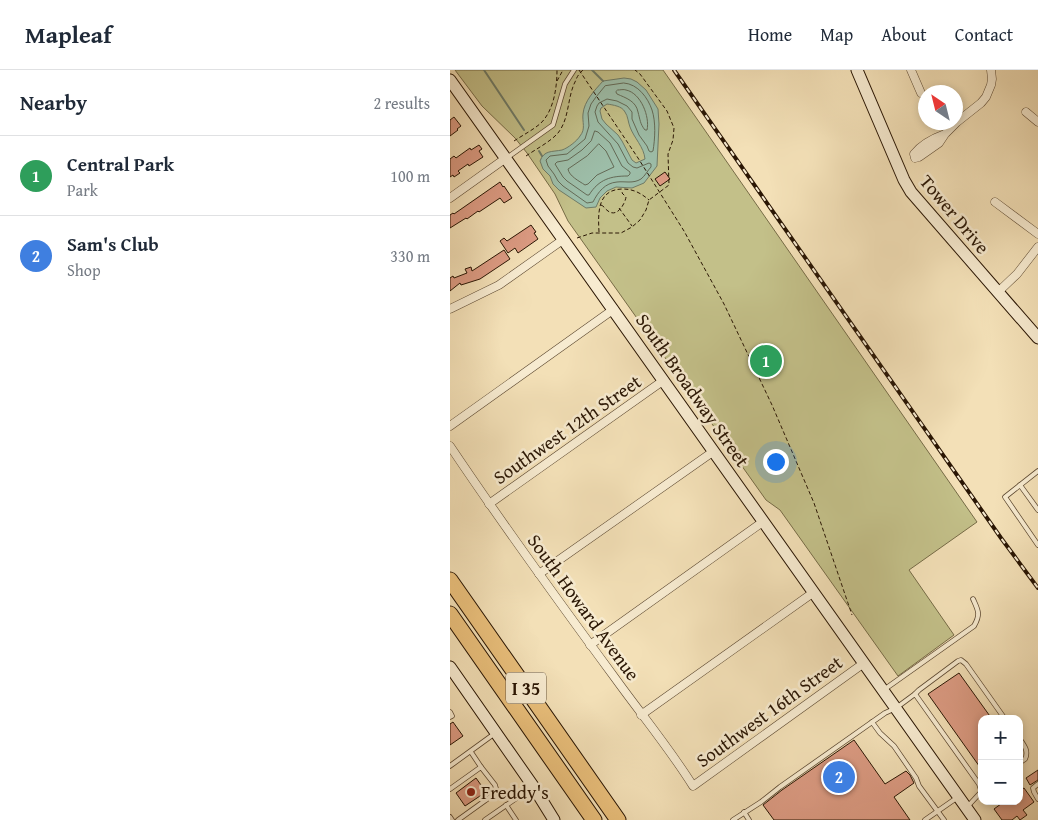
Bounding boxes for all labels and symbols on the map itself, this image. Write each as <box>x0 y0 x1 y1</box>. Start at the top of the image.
north arrow <box>918 85 963 130</box>
street label: Tower Drive <box>913 168 997 260</box>
street label: South Broadway Street <box>629 307 757 473</box>
pin: 1 <box>750 342 782 380</box>
street label: Southwest 12th Street <box>487 367 647 491</box>
your location <box>763 449 789 475</box>
street label: South Howard Avenue <box>521 528 647 686</box>
street label: Southwest 16th Street <box>690 648 848 774</box>
road number: I 35 <box>506 672 546 704</box>
pin: 2 <box>823 758 855 796</box>
place label: Freddy's <box>481 778 549 806</box>
marker: Freddy's <box>465 786 477 798</box>

